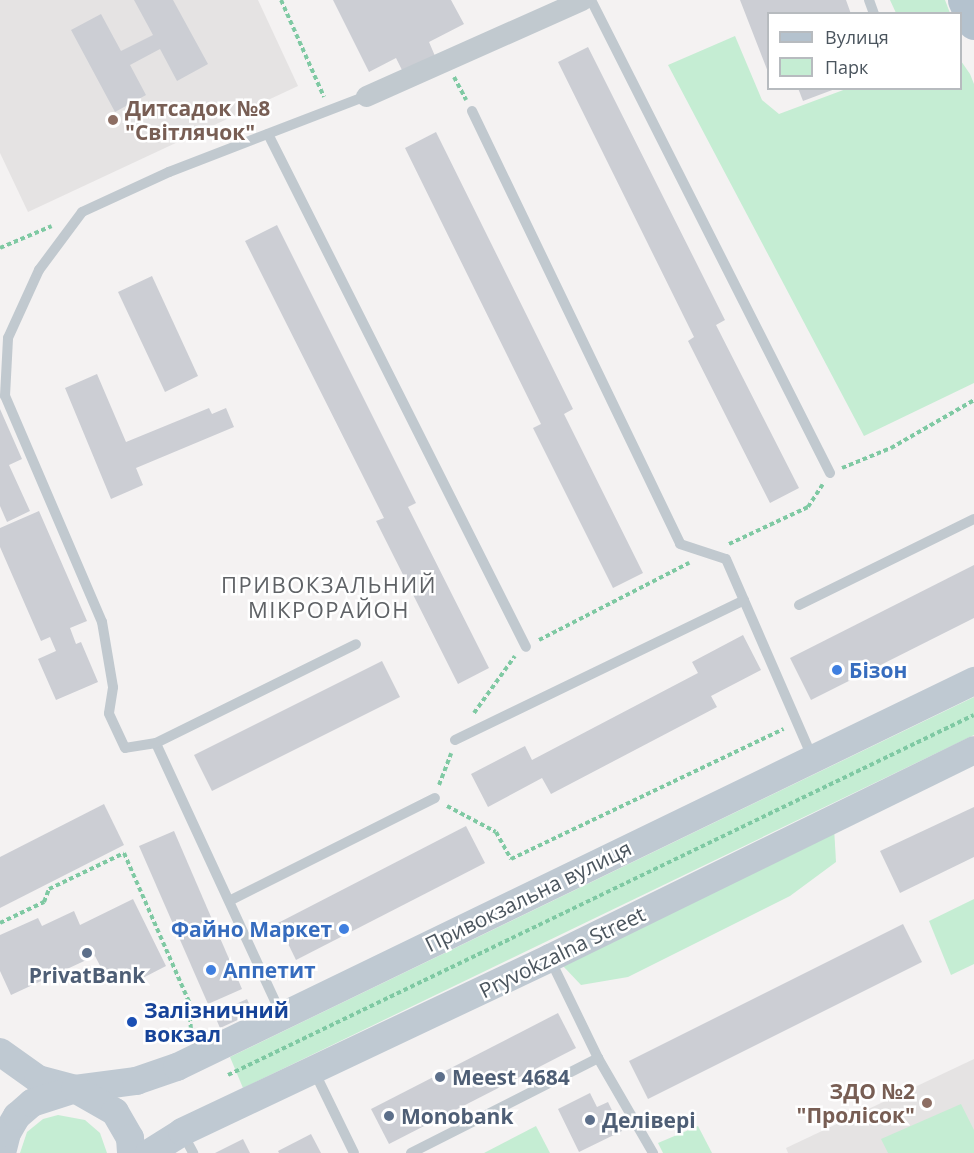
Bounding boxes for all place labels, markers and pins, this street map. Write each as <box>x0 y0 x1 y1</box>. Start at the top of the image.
place label: Дитсадок №8 "Світлячок" <box>125 95 270 145</box>
marker: Дитсадок №8 "Світлячок" <box>106 113 120 127</box>
place label: Бізон <box>849 657 907 683</box>
marker: Бізон <box>830 663 844 677</box>
place label: Файно Маркет <box>171 916 332 942</box>
marker: Файно Маркет <box>337 922 351 936</box>
marker: PrivatBank <box>80 946 94 960</box>
place label: Аппетит <box>223 957 316 983</box>
place label: PrivatBank <box>29 962 145 988</box>
marker: Аппетит <box>204 963 218 977</box>
place label: Залізничний вокзал <box>144 997 289 1047</box>
marker: Залізничний вокзал <box>125 1015 139 1029</box>
place label: Meest 4684 <box>452 1064 570 1090</box>
marker: Meest 4684 <box>433 1070 447 1084</box>
place label: ЗДО №2 "Пролісок" <box>796 1078 915 1128</box>
marker: ЗДО №2 "Пролісок" <box>920 1096 934 1110</box>
place label: Monobank <box>401 1103 513 1129</box>
place label: Делівері <box>602 1107 696 1133</box>
marker: Monobank <box>382 1109 396 1123</box>
marker: Делівері <box>583 1113 597 1127</box>

